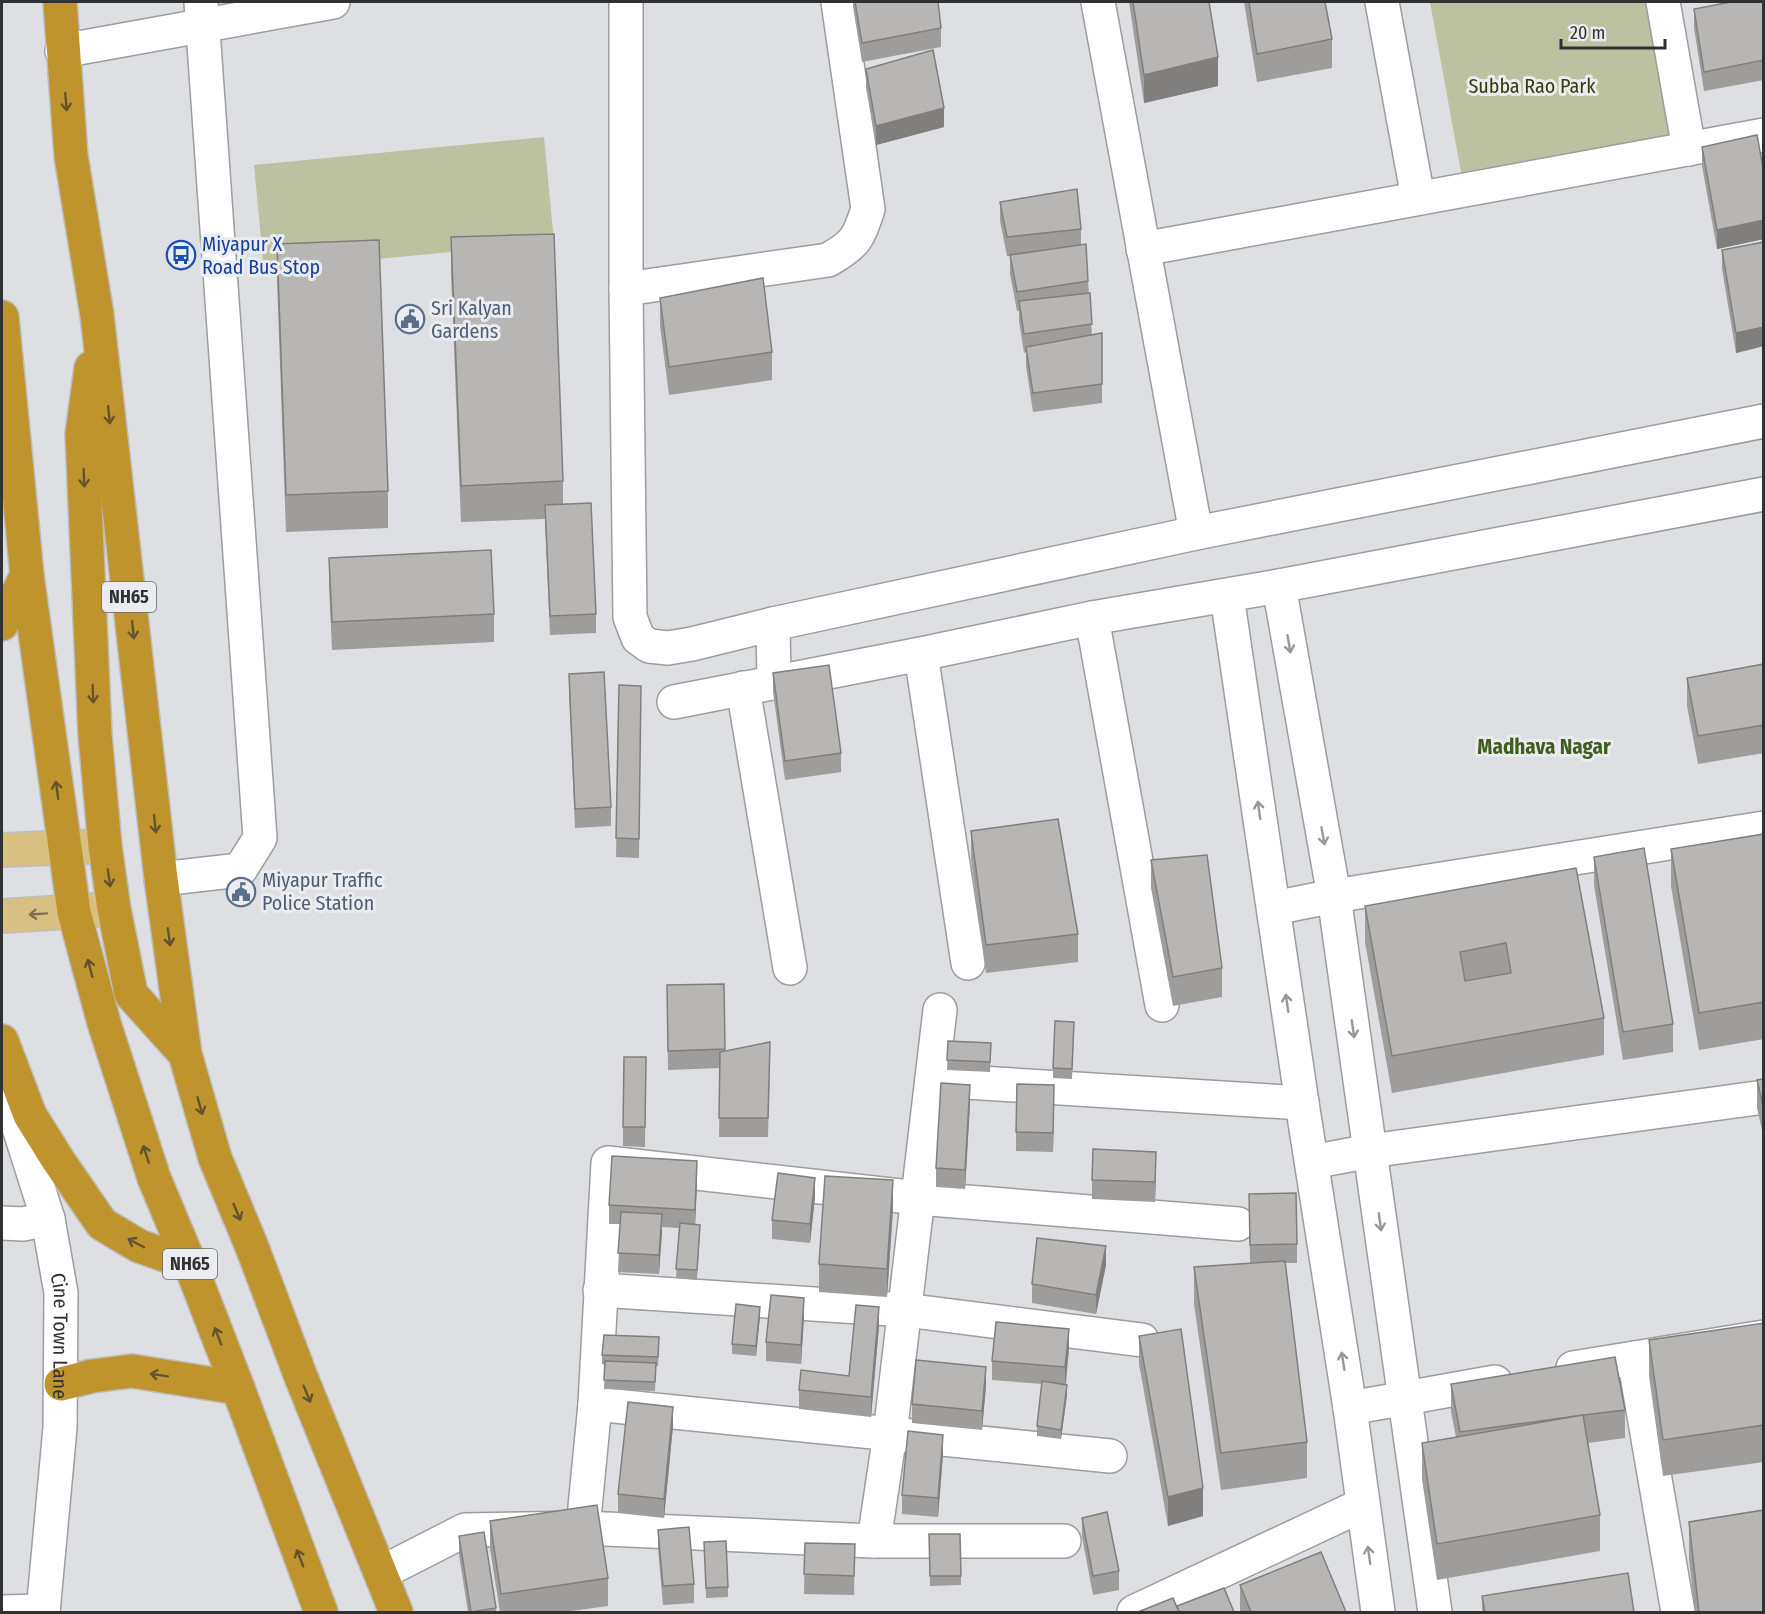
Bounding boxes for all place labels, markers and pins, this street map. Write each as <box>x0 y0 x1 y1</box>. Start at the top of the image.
place label: Miyapur X Road Bus Stop <box>202 232 320 279</box>
bus stop icon: Miyapur X Road Bus Stop <box>165 239 197 271</box>
place label: Sri Kalyan Gardens <box>431 296 512 343</box>
public building icon: Sri Kalyan Gardens <box>394 303 426 335</box>
place label: Miyapur Traffic Police Station <box>262 868 383 915</box>
public building icon: Miyapur Traffic Police Station <box>225 876 257 908</box>

